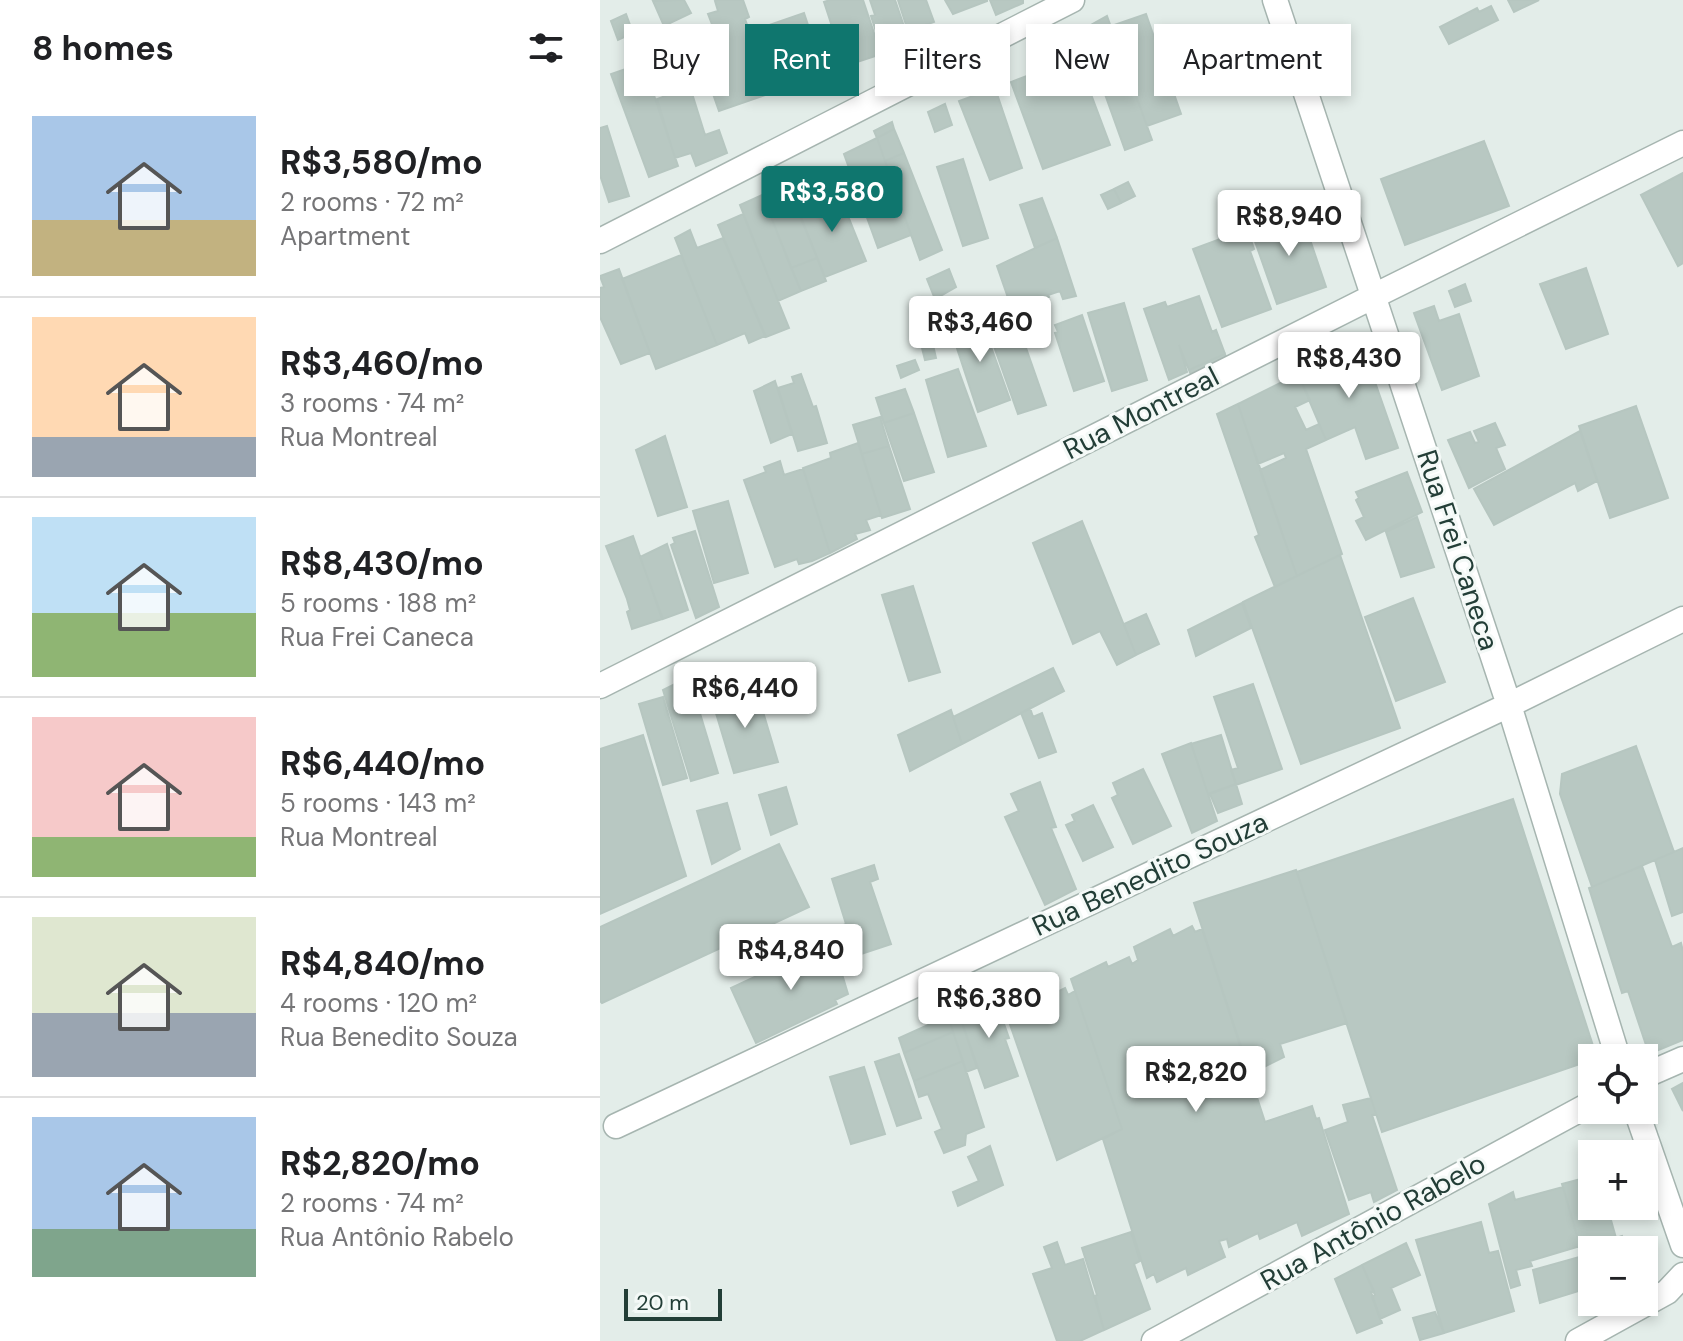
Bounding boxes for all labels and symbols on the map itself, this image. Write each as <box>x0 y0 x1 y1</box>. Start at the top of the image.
pin: R$3,580 <box>758 166 906 234</box>
pin: R$8,940 <box>1215 190 1363 258</box>
pin: R$3,460 <box>906 296 1054 364</box>
pin: R$8,430 <box>1275 332 1423 400</box>
street label: Rua Montreal <box>1057 358 1225 468</box>
street label: Rua Frei Caneca <box>1408 445 1508 655</box>
pin: R$6,440 <box>671 662 819 730</box>
street label: Rua Benedito Souza <box>1026 803 1274 945</box>
pin: R$4,840 <box>717 924 865 992</box>
pin: R$6,380 <box>915 972 1063 1040</box>
pin: R$2,820 <box>1122 1046 1270 1114</box>
street label: Rua Antônio Rabelo <box>1254 1145 1492 1299</box>
scale bar <box>624 1285 722 1321</box>

